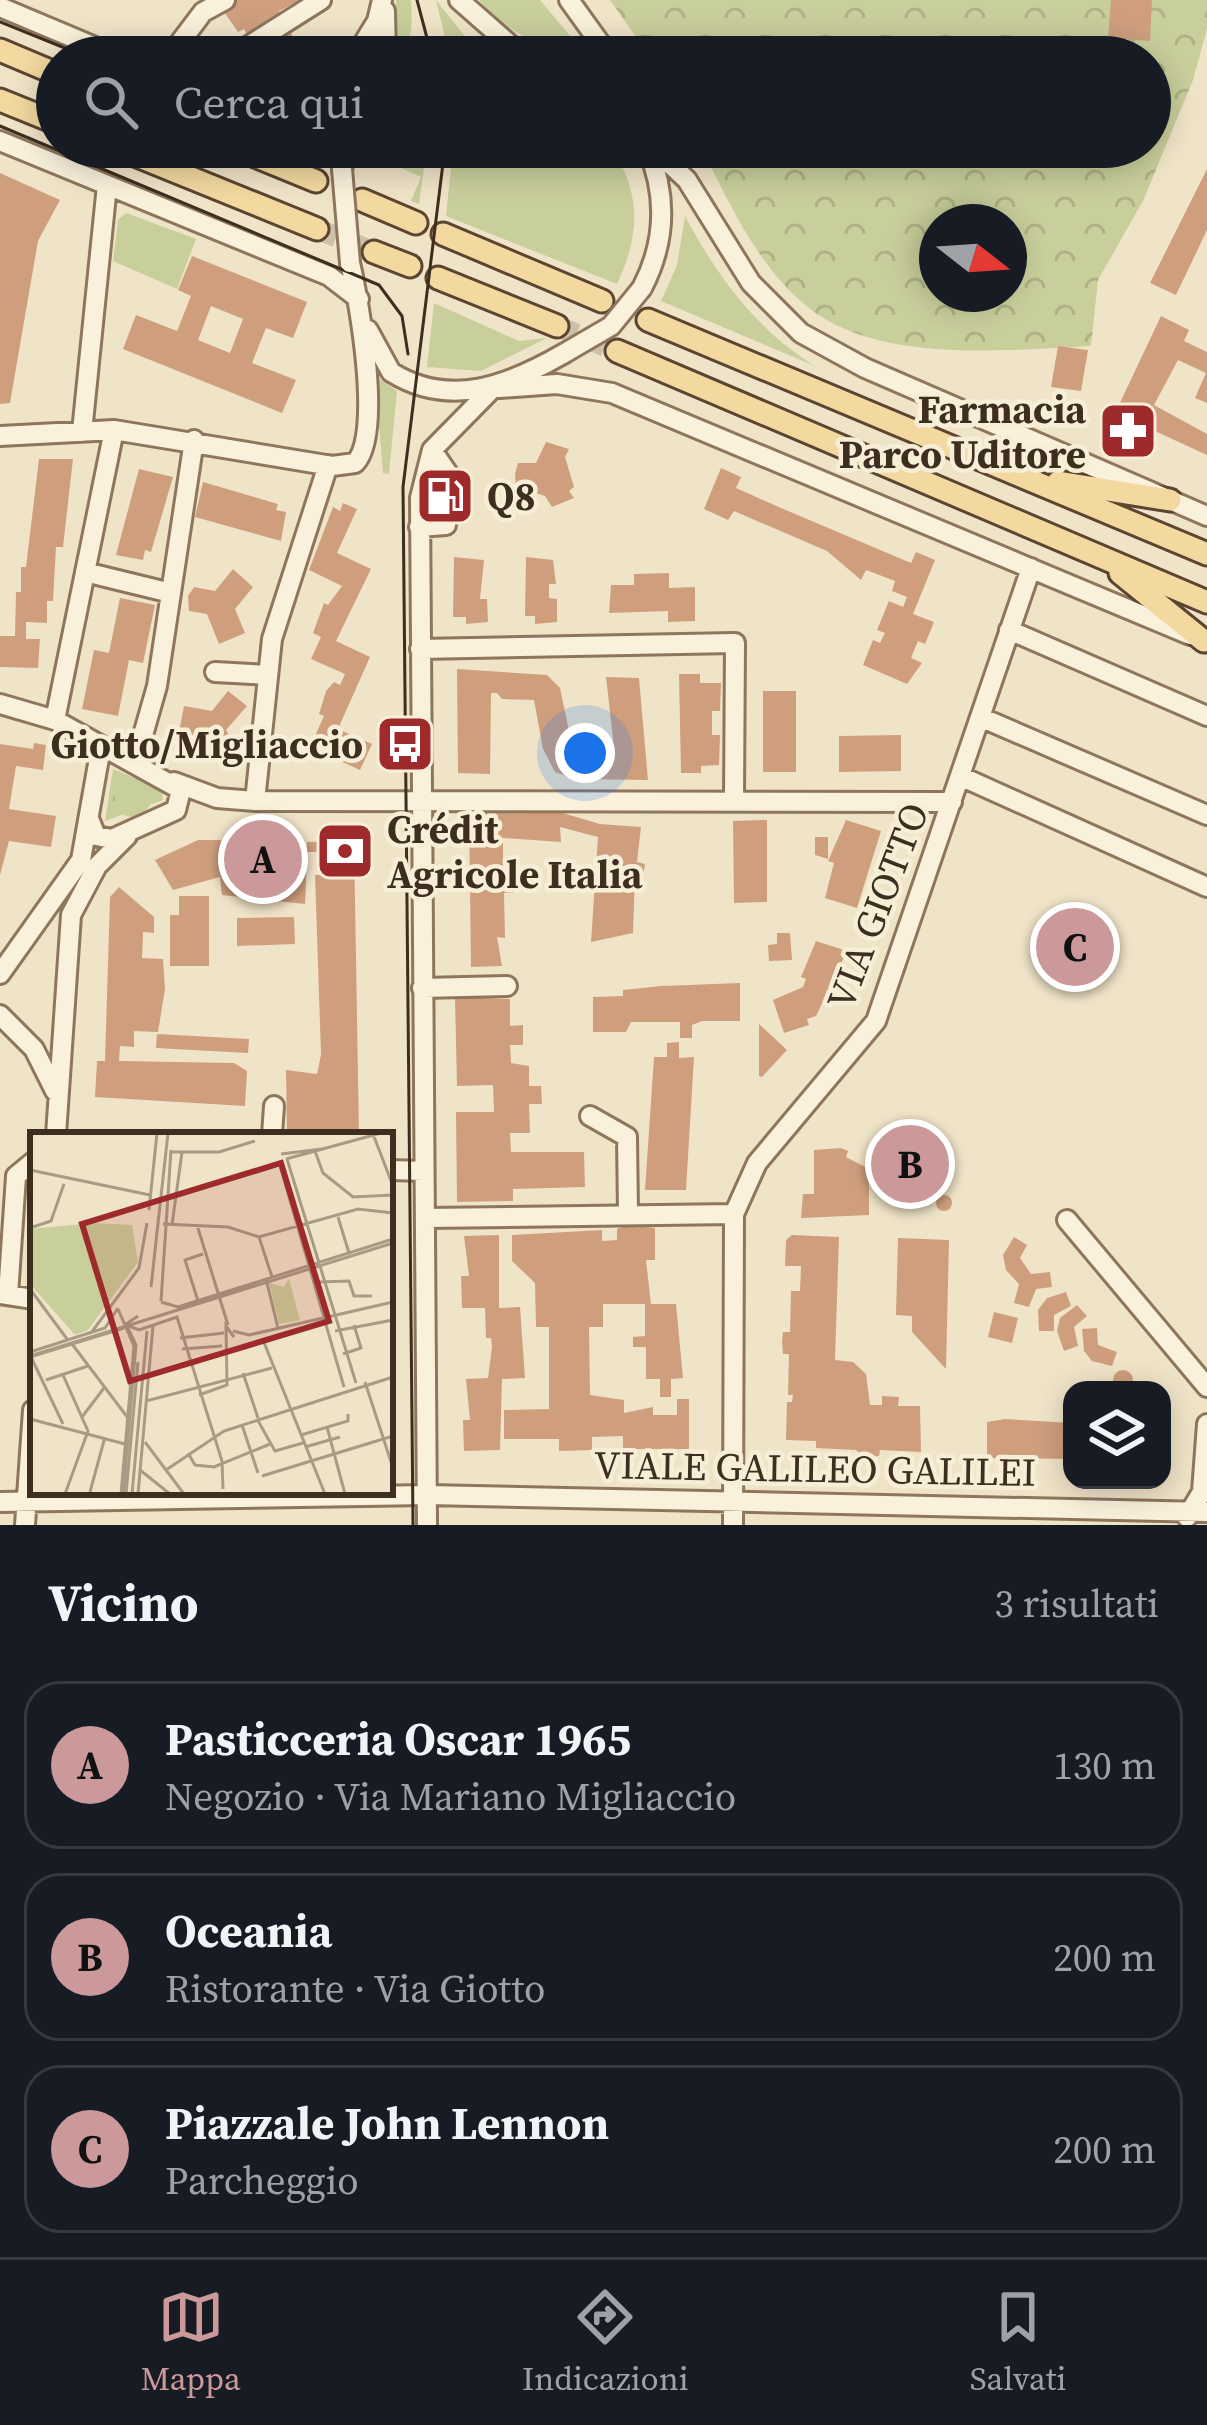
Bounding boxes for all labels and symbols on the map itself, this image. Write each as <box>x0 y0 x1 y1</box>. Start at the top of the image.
north arrow <box>919 204 1027 312</box>
place label: Farmacia Parco Uditore <box>839 383 1086 481</box>
pharmacy icon: Farmacia Parco Uditore <box>1097 400 1159 462</box>
fuel station icon: Q8 <box>414 465 476 527</box>
place label: Q8 <box>487 470 536 523</box>
bus stop icon: Giotto/Migliaccio <box>374 713 436 775</box>
place label: Giotto/Migliaccio <box>50 718 363 771</box>
your location <box>555 723 615 783</box>
street label: VIA GIOTTO <box>814 795 941 1017</box>
place label: Crédit Agricole Italia <box>387 803 643 901</box>
pin: A <box>224 814 302 904</box>
bank icon: Crédit Agricole Italia <box>314 820 376 882</box>
pin: C <box>1036 902 1114 992</box>
pin: B <box>871 1119 949 1209</box>
inset map <box>30 1132 393 1495</box>
street label: VIALE GALILEO GALILEI <box>594 1438 1036 1499</box>

